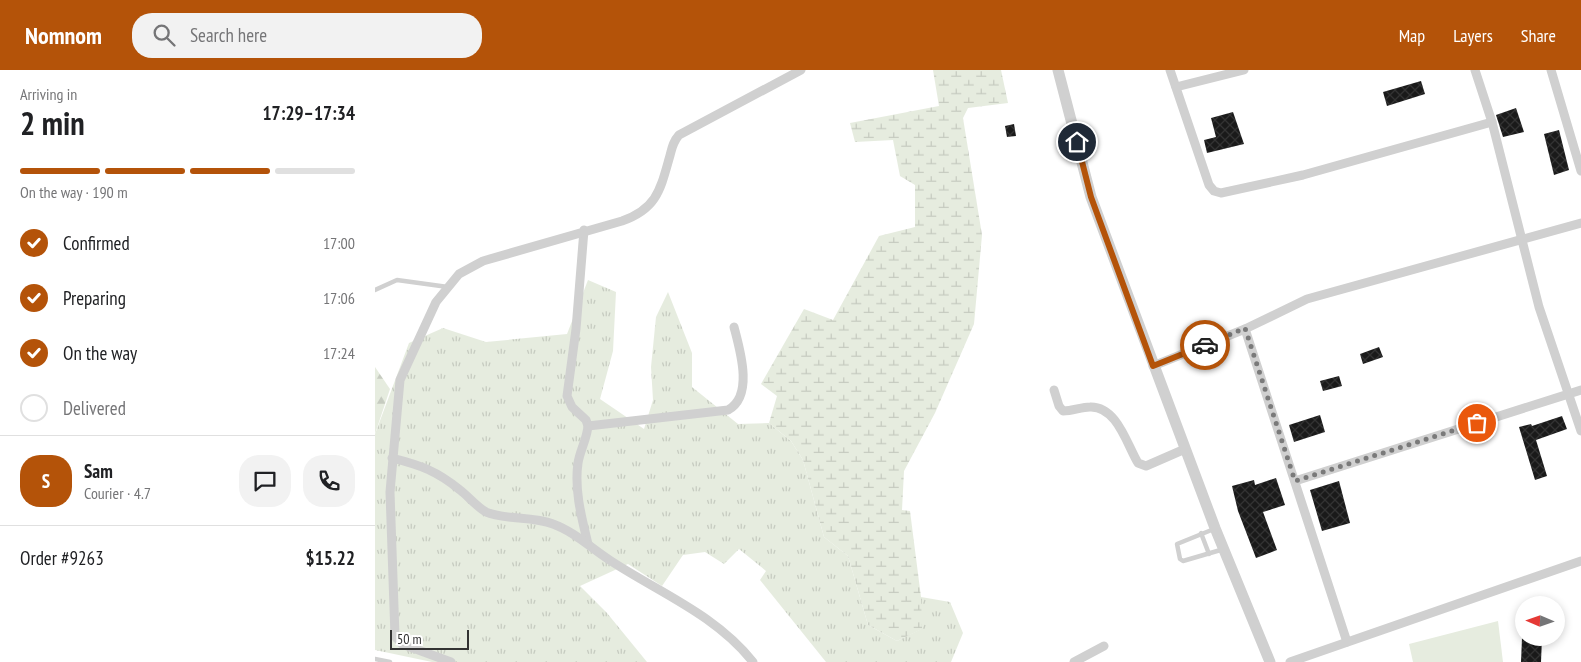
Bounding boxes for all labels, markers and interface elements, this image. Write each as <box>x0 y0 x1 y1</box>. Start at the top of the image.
search box <box>132 13 482 58</box>
text: Nomnom <box>25 20 102 51</box>
icon: search <box>150 21 178 49</box>
text: Search here <box>190 23 267 47</box>
text: Map <box>1399 24 1425 47</box>
text: Layers <box>1453 24 1493 47</box>
text: Share <box>1521 24 1556 47</box>
text: Arriving in <box>20 84 77 104</box>
text: 17:29–17:34 <box>262 101 355 125</box>
text: 2 min <box>20 102 85 144</box>
pin <box>1056 121 1098 163</box>
icon: home <box>1063 128 1091 156</box>
text: On the way · 190 m <box>20 182 128 202</box>
icon: check <box>20 229 48 257</box>
text: Confirmed <box>63 231 130 255</box>
text: 17:00 <box>323 233 355 253</box>
icon: check <box>20 284 48 312</box>
text: Preparing <box>63 286 126 310</box>
text: 17:06 <box>323 288 355 308</box>
courier <box>1180 320 1230 370</box>
icon: car <box>1191 331 1219 359</box>
icon: check <box>20 339 48 367</box>
text: On the way <box>63 341 137 365</box>
text: 17:24 <box>323 343 355 363</box>
text: Delivered <box>63 396 126 420</box>
pin <box>1456 402 1498 444</box>
icon: bag <box>1463 409 1491 437</box>
button: chat <box>239 455 291 507</box>
button: phone <box>303 455 355 507</box>
text: Sam <box>84 459 113 483</box>
text: S <box>42 469 50 493</box>
text: Courier · 4.7 <box>84 483 151 503</box>
text: Order #9263 <box>20 546 104 570</box>
text: $15.22 <box>306 546 355 570</box>
north arrow <box>1515 596 1565 646</box>
map controls <box>1515 596 1565 646</box>
scale bar <box>390 627 469 650</box>
text: 50 m <box>397 630 422 648</box>

